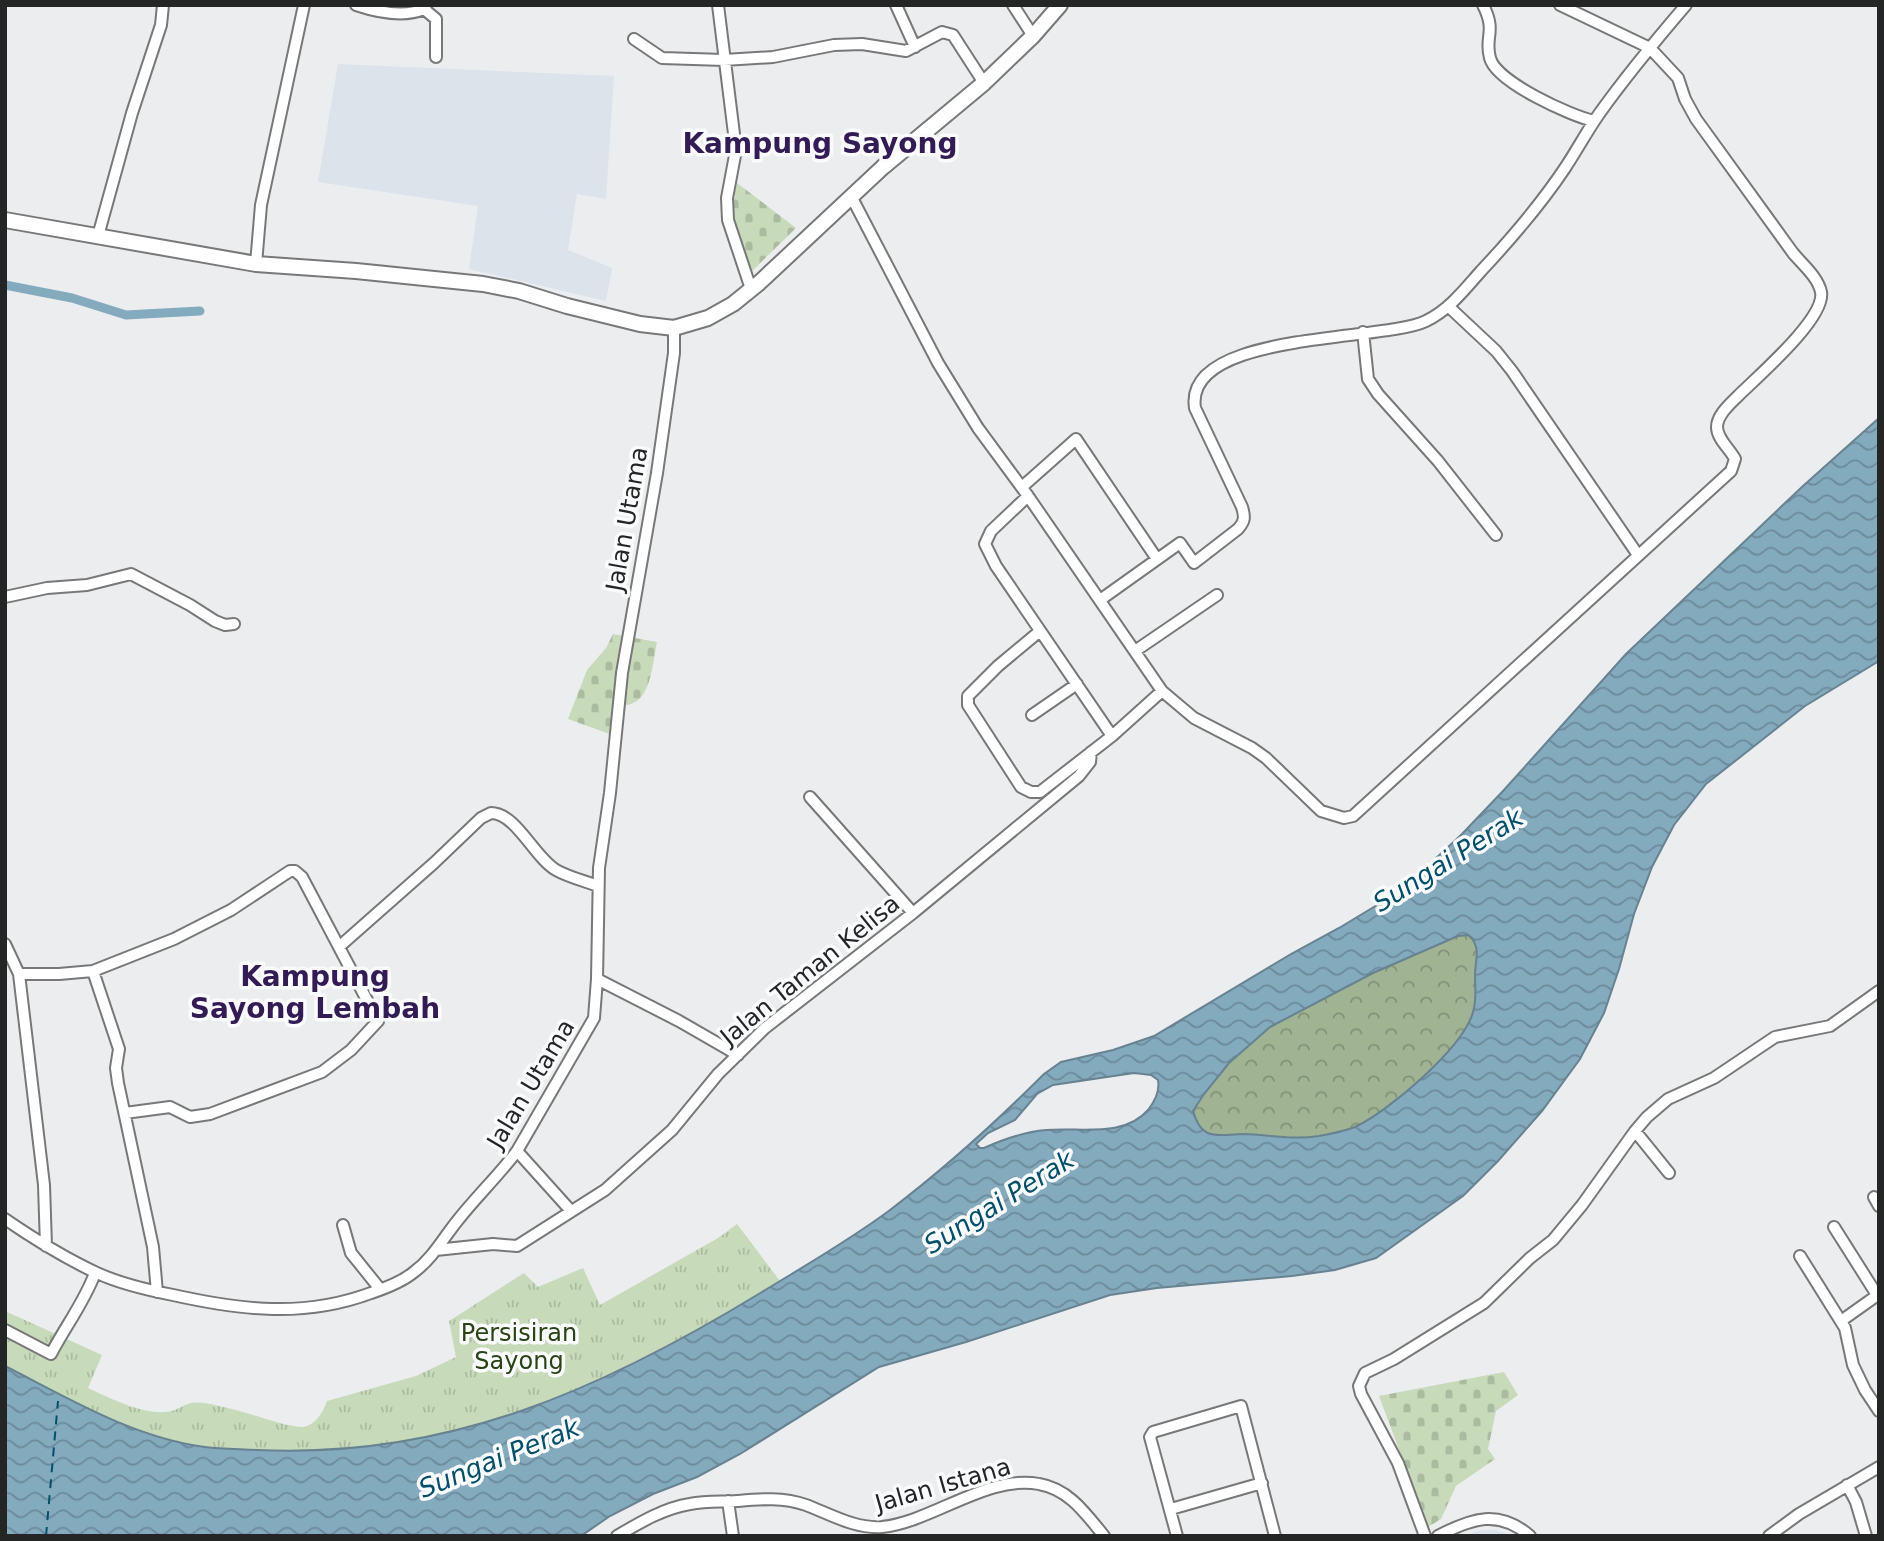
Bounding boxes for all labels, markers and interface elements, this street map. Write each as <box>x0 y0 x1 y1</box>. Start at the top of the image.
district label: Kampung Sayong <box>682 127 958 160</box>
street label: Jalan Utama <box>600 445 653 595</box>
water label: Sungai Perak <box>1368 802 1529 918</box>
street label: Jalan Taman Kelisa <box>713 889 905 1052</box>
district label: Kampung Sayong Lembah <box>190 960 440 1025</box>
street label: Jalan Utama <box>480 1014 581 1155</box>
water label: Sungai Perak <box>919 1144 1080 1260</box>
park label: Persisiran Sayong <box>461 1319 577 1375</box>
water label: Sungai Perak <box>414 1412 585 1504</box>
street label: Jalan Istana <box>870 1452 1014 1518</box>

